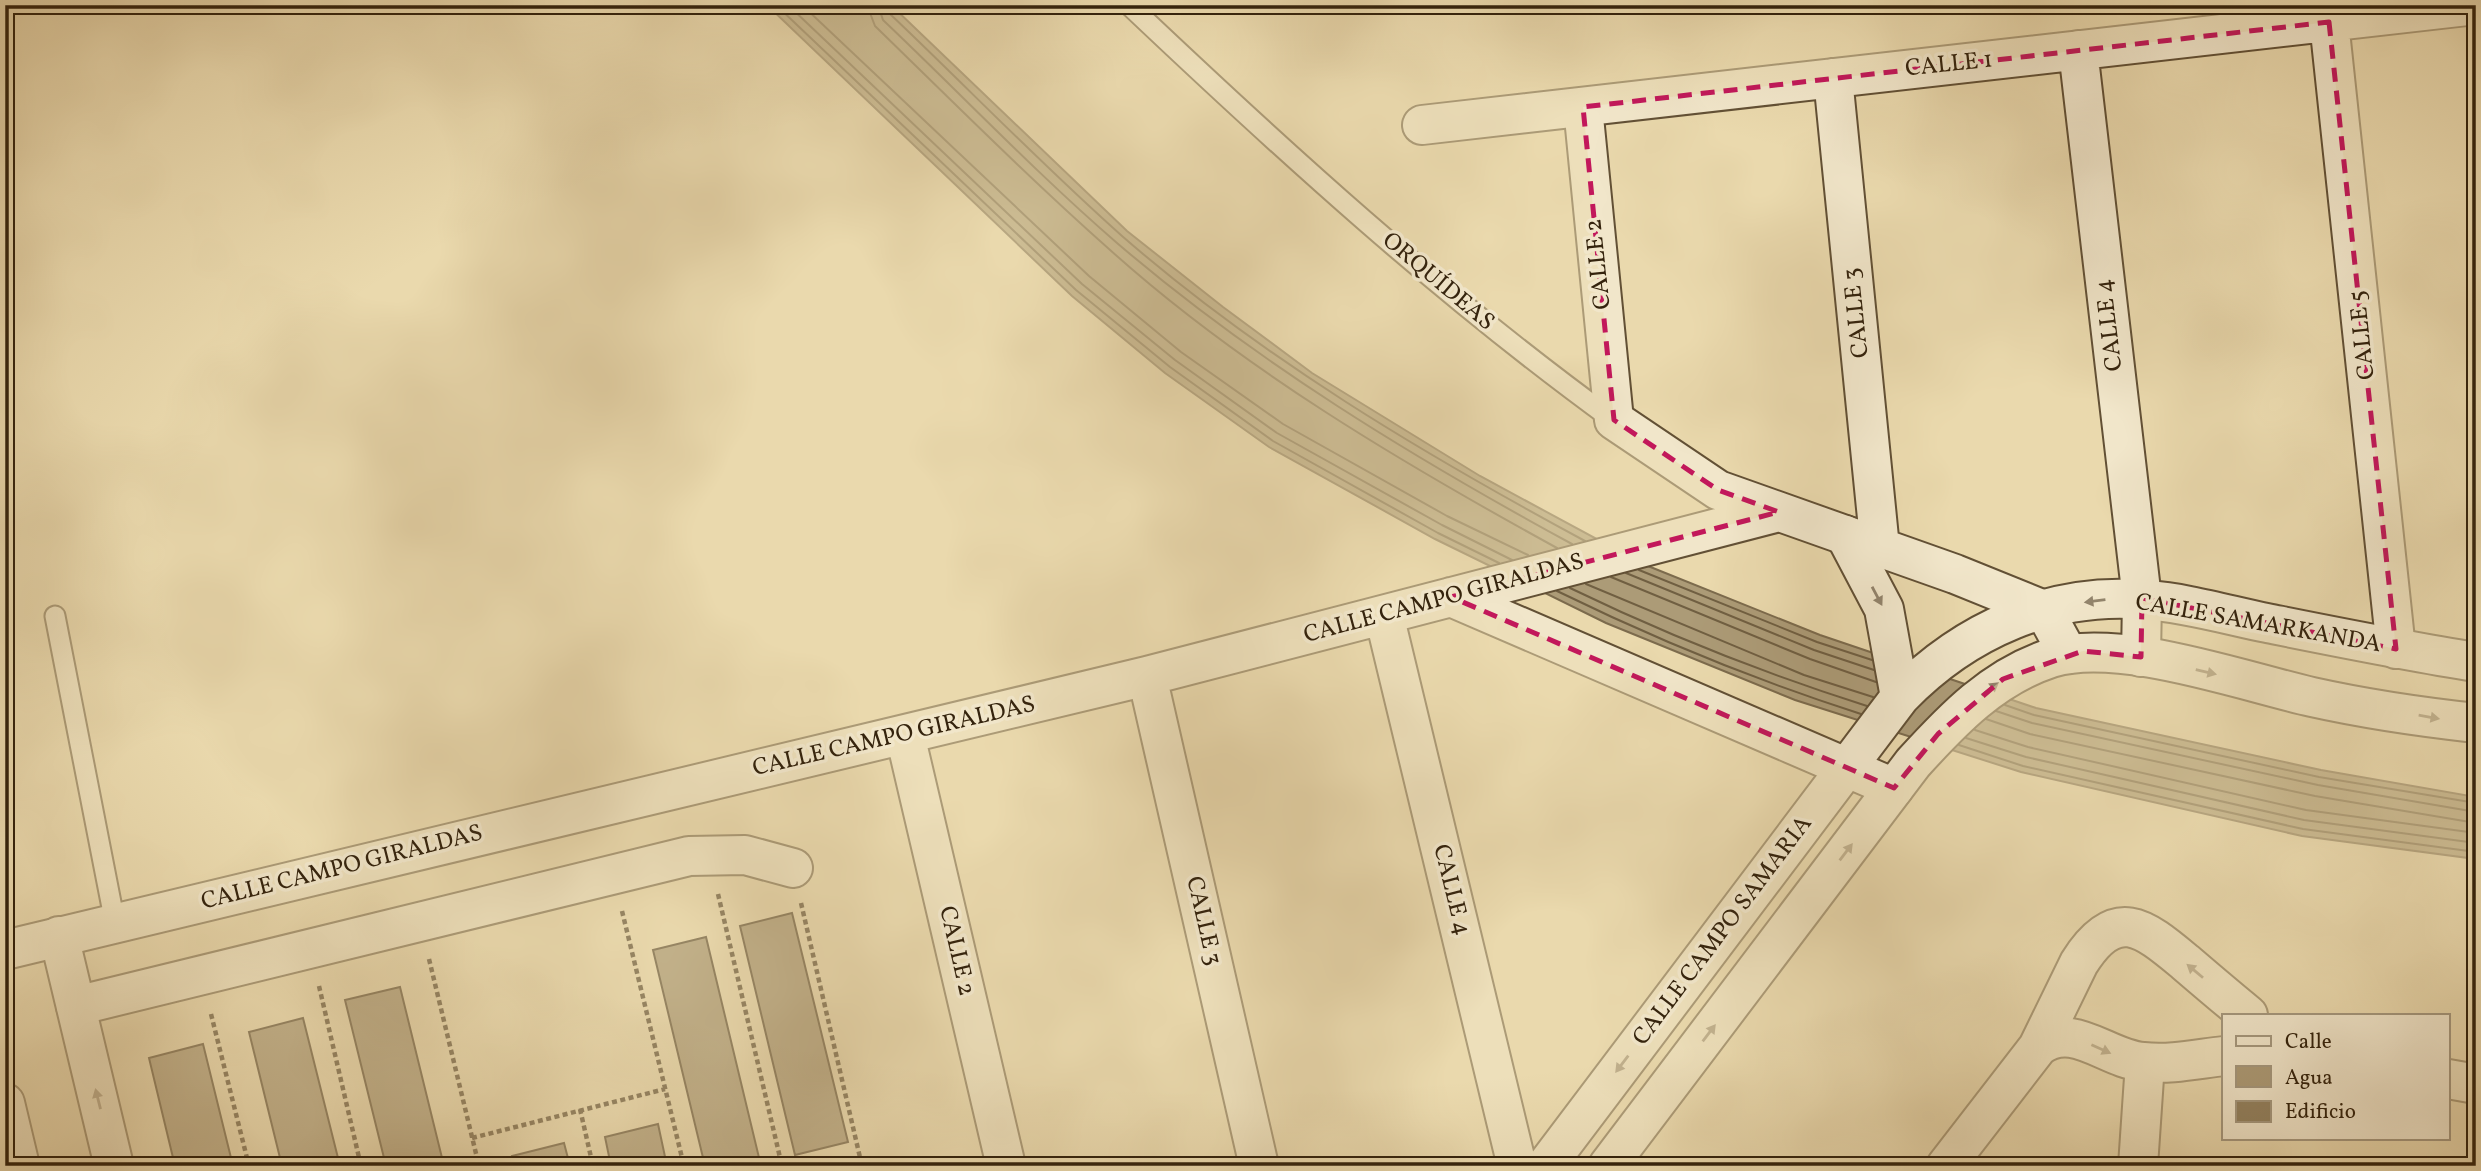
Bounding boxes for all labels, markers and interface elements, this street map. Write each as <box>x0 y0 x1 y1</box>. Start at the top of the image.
street label: CALLE 1 <box>1904 44 1994 86</box>
street label: CALLE 2 <box>1577 217 1621 311</box>
street label: ORQUÍDEAS <box>1374 225 1502 339</box>
street label: CALLE 3 <box>1835 266 1879 360</box>
street label: CALLE 4 <box>2087 277 2133 373</box>
street label: CALLE 5 <box>2341 289 2385 381</box>
street label: CALLE CAMPO GIRALDAS <box>1300 545 1588 653</box>
one-way arrow <box>1871 586 1883 606</box>
street label: CALLE SAMARKANDA <box>2132 586 2384 662</box>
one-way arrow <box>2084 596 2106 607</box>
one-way arrow <box>2195 667 2217 678</box>
one-way arrow <box>1980 682 1998 697</box>
street label: CALLE CAMPO GIRALDAS <box>749 688 1039 786</box>
one-way arrow <box>2418 712 2440 723</box>
street label: CALLE CAMPO SAMARIA <box>1625 809 1821 1053</box>
street label: CALLE CAMPO GIRALDAS <box>198 817 486 919</box>
street label: CALLE 4 <box>1423 841 1479 939</box>
one-way arrow <box>1838 843 1853 861</box>
street label: CALLE 3 <box>1176 873 1230 969</box>
street label: CALLE 2 <box>929 903 983 999</box>
one-way arrow <box>2187 964 2204 979</box>
legend <box>2222 1014 2450 1140</box>
one-way arrow <box>1701 1024 1715 1042</box>
text: Calle <box>2285 1028 2332 1057</box>
one-way arrow <box>2090 1044 2111 1055</box>
one-way arrow <box>1615 1055 1630 1073</box>
text: Agua <box>2285 1064 2333 1093</box>
one-way arrow <box>93 1088 104 1110</box>
text: Edificio <box>2285 1098 2356 1127</box>

